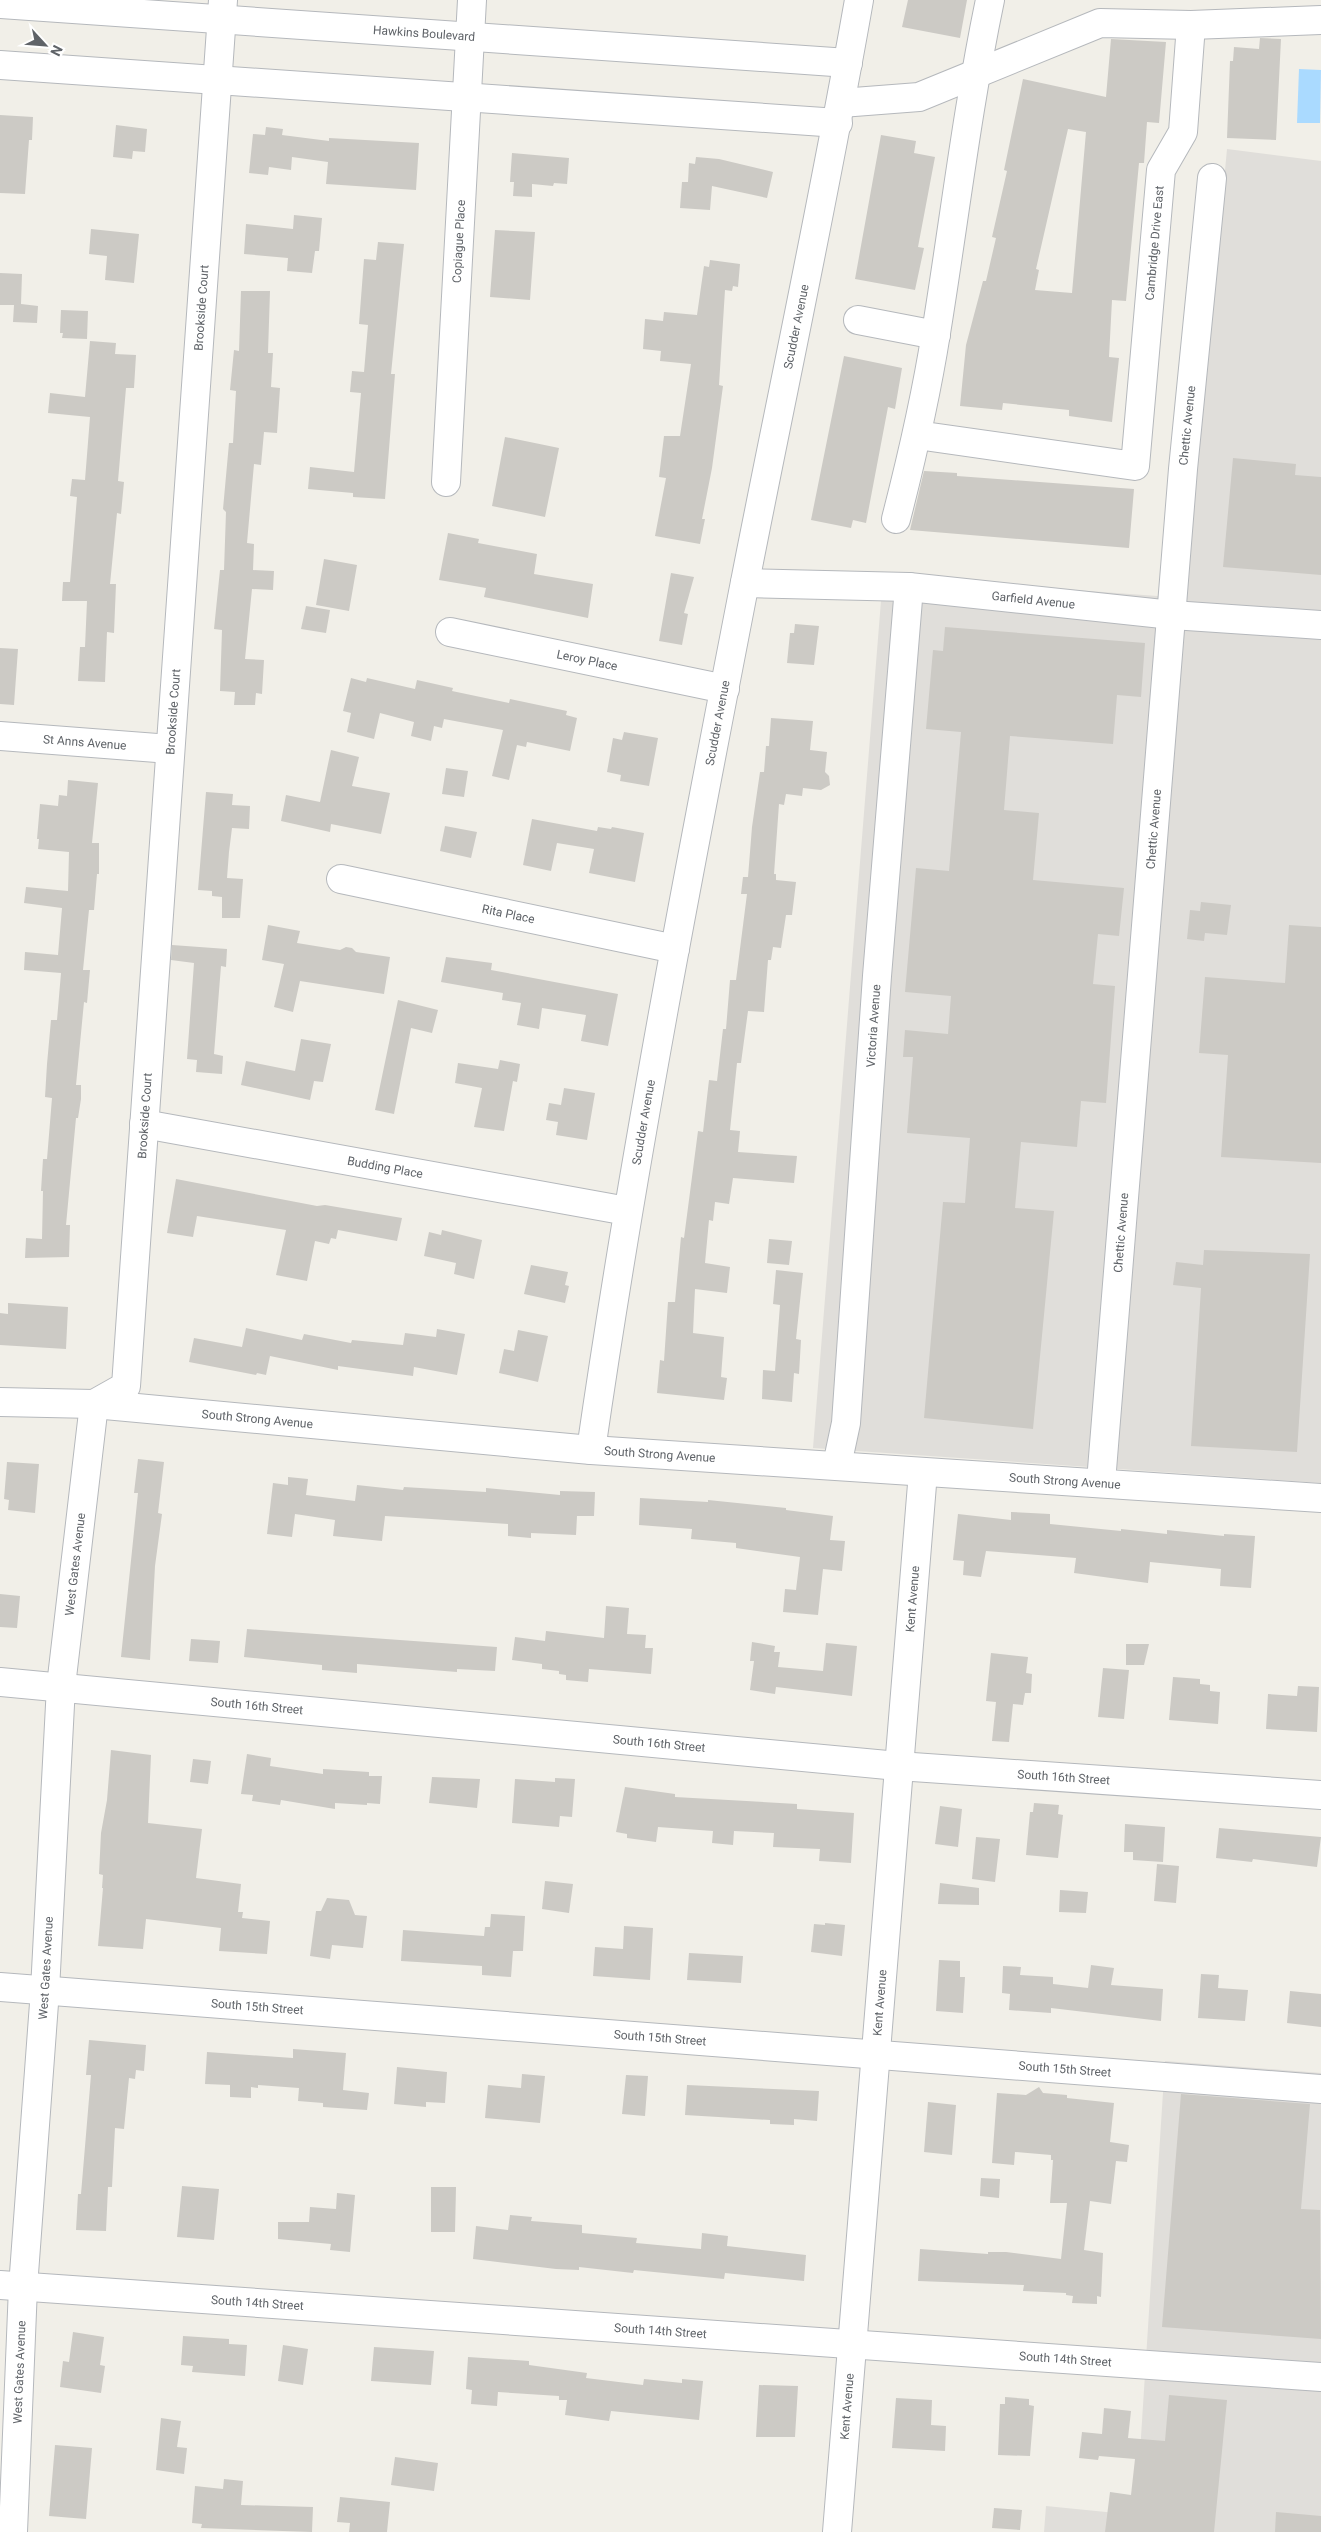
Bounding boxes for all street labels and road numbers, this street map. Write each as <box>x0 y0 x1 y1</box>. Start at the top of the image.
street label: Hawkins Boulevard <box>373 23 475 44</box>
street label: Cambridge Drive East <box>1143 185 1167 301</box>
street label: Copiague Place <box>450 199 468 283</box>
street label: Brookside Court <box>191 264 211 351</box>
street label: Scudder Avenue <box>781 283 812 370</box>
street label: Chettic Avenue <box>1176 385 1198 466</box>
street label: Garfield Avenue <box>991 589 1076 612</box>
street label: Leroy Place <box>555 647 619 674</box>
street label: Brookside Court <box>163 668 183 755</box>
street label: Scudder Avenue <box>703 679 733 767</box>
street label: St Anns Avenue <box>43 732 127 753</box>
street label: Chettic Avenue <box>1144 789 1164 870</box>
street label: Rita Place <box>481 902 536 926</box>
street label: Victoria Avenue <box>864 984 883 1068</box>
street label: Brookside Court <box>135 1072 155 1159</box>
street label: Scudder Avenue <box>629 1078 658 1166</box>
street label: Budding Place <box>346 1154 424 1181</box>
street label: Chettic Avenue <box>1111 1192 1131 1273</box>
street label: South Strong Avenue <box>201 1407 314 1431</box>
street label: South Strong Avenue <box>604 1444 716 1465</box>
street label: South Strong Avenue <box>1009 1471 1121 1492</box>
street label: West Gates Avenue <box>62 1512 88 1616</box>
street label: Kent Avenue <box>903 1565 922 1633</box>
street label: South 16th Street <box>210 1695 304 1717</box>
street label: South 16th Street <box>612 1732 706 1755</box>
street label: South 16th Street <box>1017 1767 1111 1788</box>
street label: West Gates Avenue <box>36 1916 56 2020</box>
street label: Kent Avenue <box>870 1969 890 2037</box>
street label: South 15th Street <box>210 1996 304 2017</box>
street label: South 15th Street <box>613 2027 707 2049</box>
street label: South 15th Street <box>1018 2059 1112 2080</box>
street label: South 14th Street <box>211 2293 304 2313</box>
street label: West Gates Avenue <box>10 2320 29 2424</box>
street label: South 14th Street <box>614 2321 707 2341</box>
street label: South 14th Street <box>1019 2349 1112 2369</box>
street label: Kent Avenue <box>838 2373 857 2440</box>

